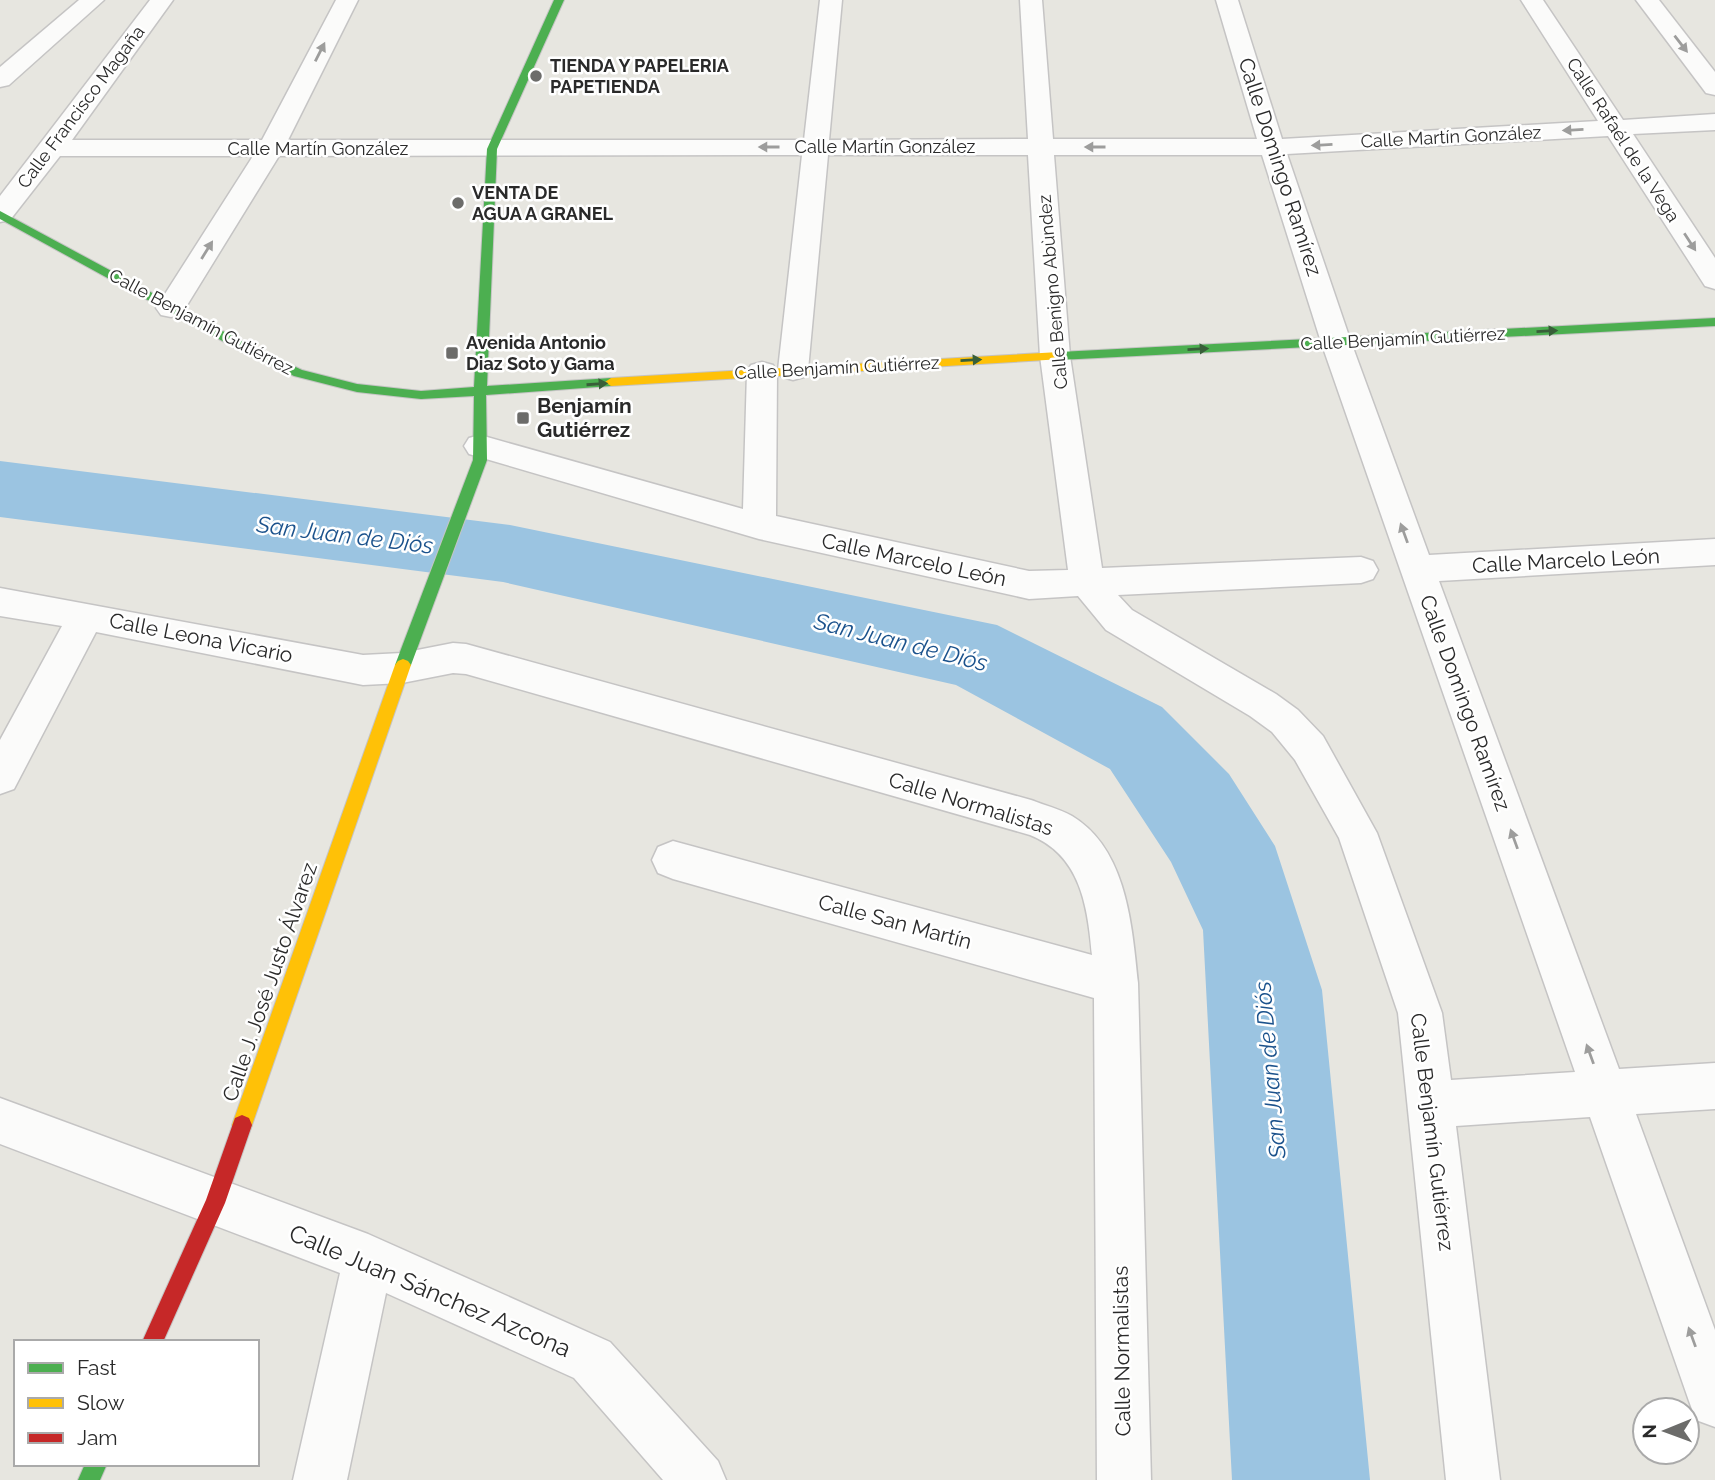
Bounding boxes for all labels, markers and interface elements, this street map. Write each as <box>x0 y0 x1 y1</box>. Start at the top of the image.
street label: Calle Francisco Magaña <box>13 21 149 192</box>
one-way arrow <box>1673 34 1688 52</box>
one-way arrow <box>313 42 325 62</box>
street label: Calle Rafaél de la Vega <box>1563 54 1684 226</box>
place label: TIENDA Y PAPELERIA PAPETIENDA <box>550 55 730 97</box>
street label: Calle Domingo Ramírez <box>1233 55 1328 279</box>
marker: TIENDA Y PAPELERIA PAPETIENDA <box>528 68 544 84</box>
street label: Calle Martín González <box>1360 121 1542 152</box>
one-way arrow <box>1562 124 1584 135</box>
street label: Calle Martín González <box>795 136 976 157</box>
street label: Calle Martín González <box>228 138 409 159</box>
one-way arrow <box>1311 139 1333 150</box>
one-way arrow <box>758 141 780 153</box>
one-way arrow <box>1083 141 1105 153</box>
place label: VENTA DE AGUA A GRANEL <box>472 182 613 224</box>
street label: Calle Benigno Abùndez <box>1034 194 1071 390</box>
marker: VENTA DE AGUA A GRANEL <box>450 195 466 211</box>
one-way arrow <box>1683 232 1696 251</box>
one-way arrow <box>201 240 214 260</box>
street label: Calle Benjamín Gutiérrez <box>106 264 297 379</box>
street label: Calle Benjamín Gutiérrez <box>1300 323 1506 354</box>
one-way arrow <box>1537 325 1559 336</box>
place label: Avenida Antonio Diaz Soto y Gama <box>466 332 615 374</box>
one-way arrow <box>1187 343 1209 354</box>
marker: Avenida Antonio Diaz Soto y Gama <box>444 345 460 361</box>
street label: Calle Benjamín Gutiérrez <box>734 352 940 383</box>
one-way arrow <box>960 355 982 366</box>
one-way arrow <box>586 378 608 389</box>
place label: Benjamín Gutiérrez <box>537 393 632 442</box>
marker: Benjamín Gutiérrez <box>515 410 531 426</box>
water label: San Juan de Diós <box>254 510 435 559</box>
one-way arrow <box>1398 522 1409 543</box>
street label: Calle Marcelo León <box>819 528 1009 591</box>
street label: Calle Marcelo León <box>1471 543 1661 578</box>
street label: Calle Domingo Ramírez <box>1415 592 1516 814</box>
street label: Calle Leona Vicario <box>107 607 295 668</box>
water label: San Juan de Diós <box>811 607 991 676</box>
street label: Calle Normalistas <box>886 767 1056 840</box>
one-way arrow <box>1508 829 1519 850</box>
street label: Calle J. José Justo Álvarez <box>217 859 322 1105</box>
street label: Calle San Martín <box>816 889 975 954</box>
water label: San Juan de Diós <box>1248 980 1291 1161</box>
street label: Calle Benjamín Gutiérrez <box>1405 1012 1459 1252</box>
one-way arrow <box>1585 1043 1596 1064</box>
street label: Calle Juan Sánchez Azcona <box>285 1218 575 1363</box>
street label: Calle Normalistas <box>1108 1265 1135 1437</box>
one-way arrow <box>1686 1326 1697 1347</box>
legend <box>14 1340 259 1466</box>
text: Fast <box>77 1355 117 1380</box>
text: Slow <box>77 1390 125 1415</box>
north arrow <box>1631 1396 1701 1466</box>
text: N <box>1638 1424 1660 1439</box>
text: Jam <box>77 1425 118 1450</box>

